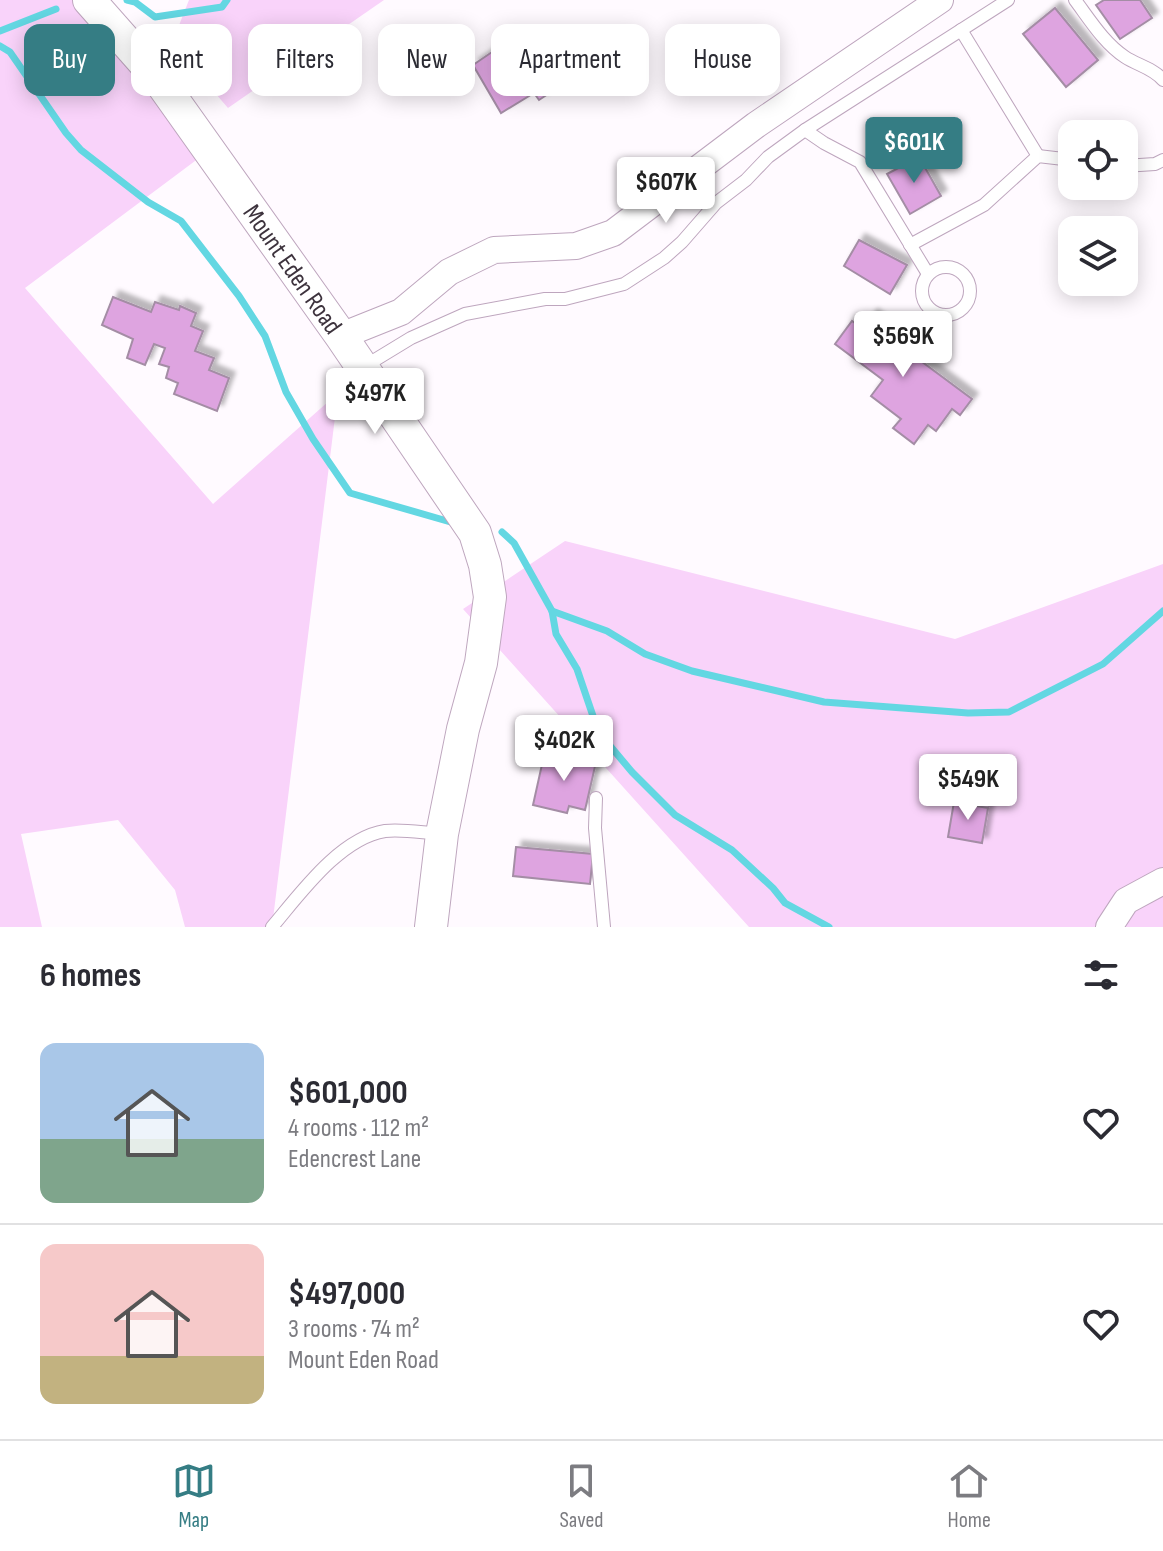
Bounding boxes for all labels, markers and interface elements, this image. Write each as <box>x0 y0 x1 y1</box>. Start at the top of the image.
chip: Buy <box>24 24 115 96</box>
chip: Rent <box>131 24 232 96</box>
chip: Filters <box>248 24 362 96</box>
chip: New <box>378 24 475 96</box>
chip: Apartment <box>491 24 649 96</box>
chip: House <box>665 24 780 96</box>
pin: $601K <box>858 117 970 185</box>
map controls <box>1058 120 1138 296</box>
button: locate <box>1058 120 1138 200</box>
text: $601K <box>883 127 945 158</box>
pin: $607K <box>610 157 722 225</box>
text: $607K <box>635 167 697 198</box>
street label: Mount Eden Road <box>236 199 348 341</box>
button: layers <box>1058 216 1138 296</box>
pin: $569K <box>847 311 959 379</box>
text: $569K <box>872 321 934 352</box>
pin: $497K <box>319 368 431 436</box>
text: $497K <box>344 378 406 409</box>
pin: $402K <box>508 715 620 783</box>
text: $402K <box>533 725 595 756</box>
pin: $549K <box>912 754 1024 822</box>
text: $549K <box>937 764 999 795</box>
icon: filters <box>1079 953 1123 997</box>
text: 6 homes <box>40 955 141 996</box>
text: $601,000 <box>288 1072 408 1113</box>
icon: home <box>104 1075 200 1171</box>
icon: heart <box>1079 1101 1123 1145</box>
text: 4 rooms · 112 m² <box>288 1113 429 1144</box>
text: Edencrest Lane <box>288 1144 421 1175</box>
text: $497,000 <box>288 1273 405 1314</box>
icon: home <box>104 1276 200 1372</box>
icon: heart <box>1079 1302 1123 1346</box>
text: 3 rooms · 74 m² <box>288 1314 420 1345</box>
text: Mount Eden Road <box>288 1345 439 1376</box>
tab: Map <box>172 1459 216 1534</box>
tab: Saved <box>559 1459 604 1534</box>
tab: Home <box>947 1459 991 1534</box>

